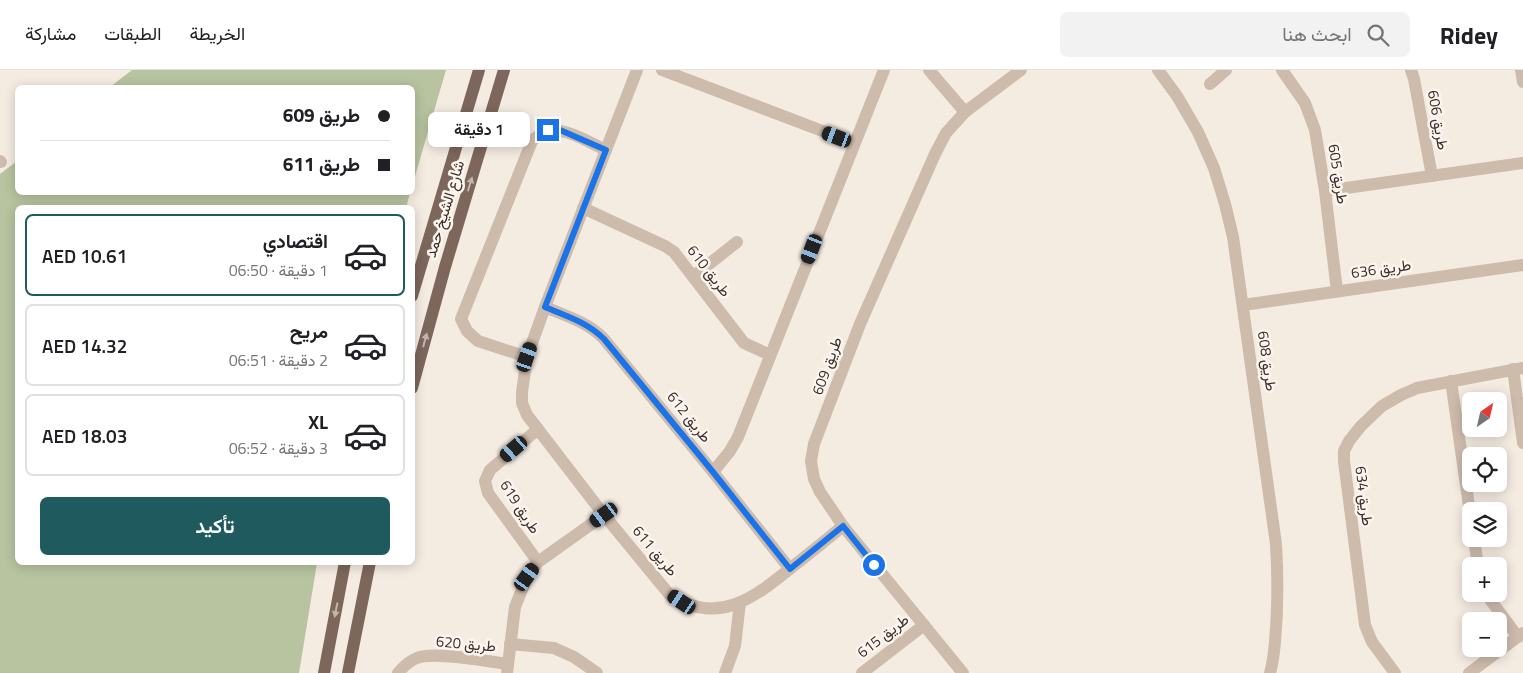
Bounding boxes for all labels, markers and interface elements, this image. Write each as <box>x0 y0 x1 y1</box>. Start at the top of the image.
search box <box>1060 12 1410 57</box>
text: Ridey <box>1440 17 1498 53</box>
text: ابحث هنا <box>1282 19 1352 48</box>
text: مشاركة <box>25 20 76 47</box>
text: الطبقات <box>104 20 161 47</box>
text: الخريطة <box>189 20 245 47</box>
icon: search <box>1364 21 1392 49</box>
street label: طريق 606 <box>1422 88 1455 152</box>
text: طريق 609 <box>283 100 360 129</box>
callout: 1 دقيقة <box>428 112 530 148</box>
text: 1 دقيقة <box>454 117 504 141</box>
route end <box>537 119 559 141</box>
car <box>820 125 853 149</box>
street label: طريق 605 <box>1322 142 1355 206</box>
text: طريق 611 <box>283 149 360 178</box>
street label: شارع الشيخ حمد <box>419 157 470 260</box>
one-way arrow <box>466 177 474 192</box>
text: اقتصادي <box>263 226 328 255</box>
car <box>799 232 824 266</box>
icon: car <box>343 233 388 278</box>
street label: طريق 610 <box>682 240 737 302</box>
text: AED 10.61 <box>42 241 127 270</box>
street label: طريق 636 <box>1349 253 1413 284</box>
text: 1 دقيقة · 06:50 <box>229 258 328 282</box>
text: مريح <box>290 316 328 345</box>
icon: car <box>343 323 388 368</box>
street label: طريق 608 <box>1252 329 1283 393</box>
text: AED 14.32 <box>42 331 127 360</box>
one-way arrow <box>421 333 429 348</box>
street label: طريق 609 <box>805 333 848 398</box>
car <box>515 340 538 374</box>
text: 2 دقيقة · 06:51 <box>229 348 328 372</box>
street label: طريق 612 <box>661 386 717 448</box>
north arrow <box>1462 392 1508 438</box>
map controls <box>1462 392 1507 657</box>
text: XL <box>308 407 328 436</box>
icon: car <box>343 413 388 458</box>
text: AED 18.03 <box>42 421 127 450</box>
car <box>497 433 530 465</box>
text: 3 دقيقة · 06:52 <box>229 436 328 460</box>
button: locate <box>1462 447 1507 492</box>
street label: طريق 634 <box>1349 465 1380 527</box>
street label: طريق 619 <box>494 475 547 538</box>
button: تأكيد <box>40 497 390 555</box>
car <box>587 500 620 530</box>
button: layers <box>1462 502 1507 547</box>
street label: طريق 611 <box>627 520 684 581</box>
route start <box>863 554 885 576</box>
button: + <box>1462 557 1507 602</box>
car <box>512 560 541 594</box>
car <box>665 587 698 617</box>
one-way arrow <box>332 603 340 618</box>
street label: طريق 615 <box>852 608 914 663</box>
button: − <box>1462 612 1507 657</box>
street label: طريق 620 <box>435 629 497 658</box>

